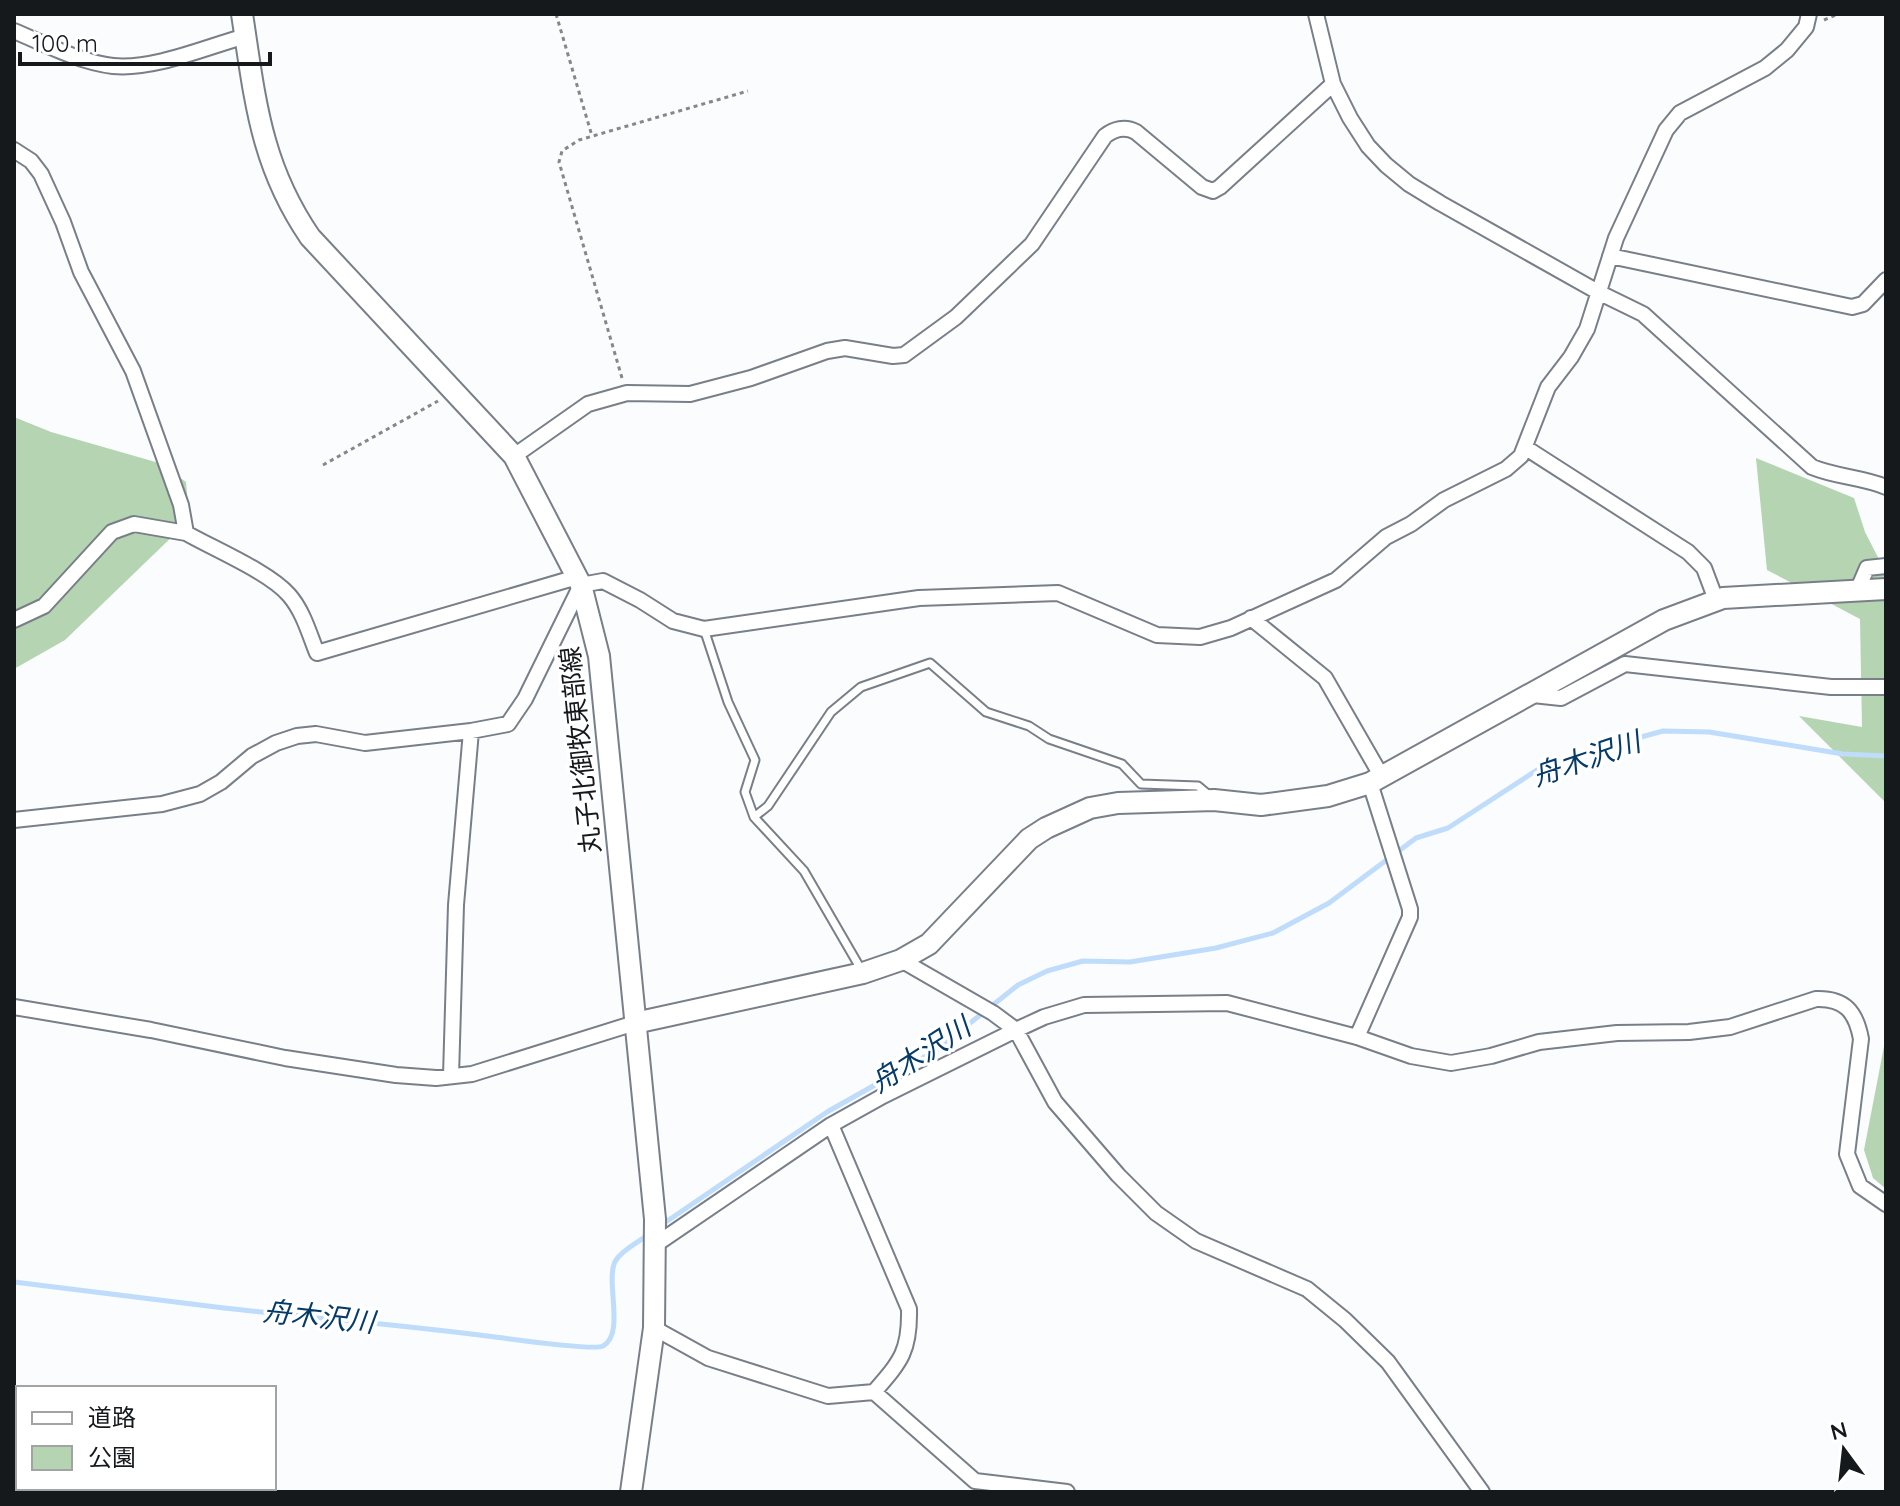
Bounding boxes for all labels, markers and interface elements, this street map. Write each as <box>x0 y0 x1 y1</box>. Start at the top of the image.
scale bar <box>20 16 270 66</box>
text: 100 m <box>32 28 98 58</box>
street label: 丸子北御牧東部線 <box>553 645 607 855</box>
water label: 舟木沢川 <box>1527 722 1647 793</box>
water label: 舟木沢川 <box>863 1007 979 1099</box>
water label: 舟木沢川 <box>261 1293 379 1340</box>
legend <box>16 1386 276 1490</box>
text: 道路 <box>88 1402 136 1432</box>
north arrow <box>1804 1410 1884 1490</box>
text: N <box>1827 1415 1850 1446</box>
text: 公園 <box>88 1442 136 1472</box>

